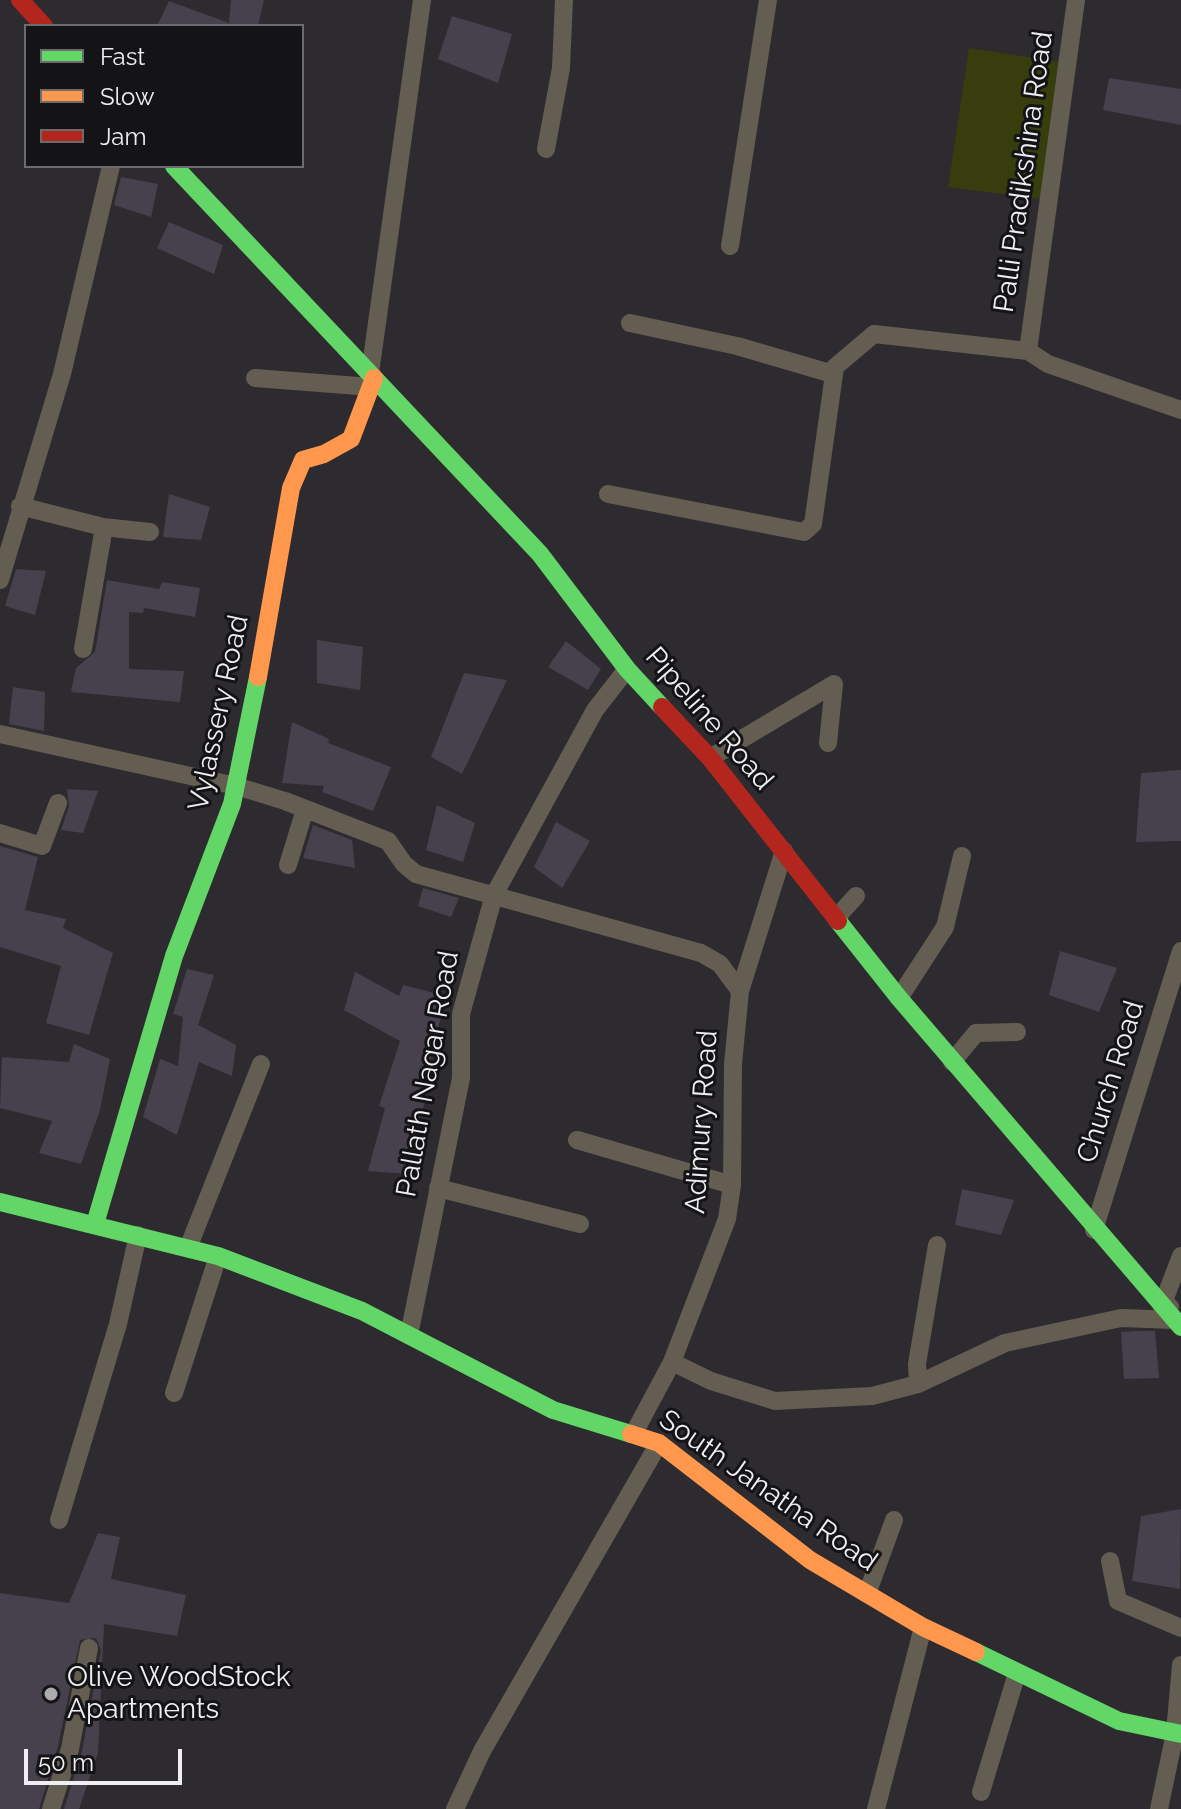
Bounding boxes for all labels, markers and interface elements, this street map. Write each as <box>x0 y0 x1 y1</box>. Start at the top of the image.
legend <box>24 24 304 168</box>
street label: Palli Pradikshina Road <box>988 29 1060 315</box>
text: Fast <box>100 42 145 71</box>
text: Slow <box>100 82 154 111</box>
text: Jam <box>100 122 146 151</box>
street label: Vylassery Road <box>182 612 256 814</box>
street label: Pipeline Road <box>638 641 780 797</box>
street label: Pallath Nagar Road <box>390 948 466 1200</box>
street label: Church Road <box>1070 997 1152 1167</box>
street label: Adimury Road <box>679 1029 725 1215</box>
street label: South Janatha Road <box>653 1403 883 1579</box>
place label: Olive WoodStock Apartments <box>67 1661 291 1727</box>
marker: Olive WoodStock Apartments <box>42 1685 60 1703</box>
scale bar <box>28 1733 186 1783</box>
text: 50 m <box>38 1748 94 1777</box>

